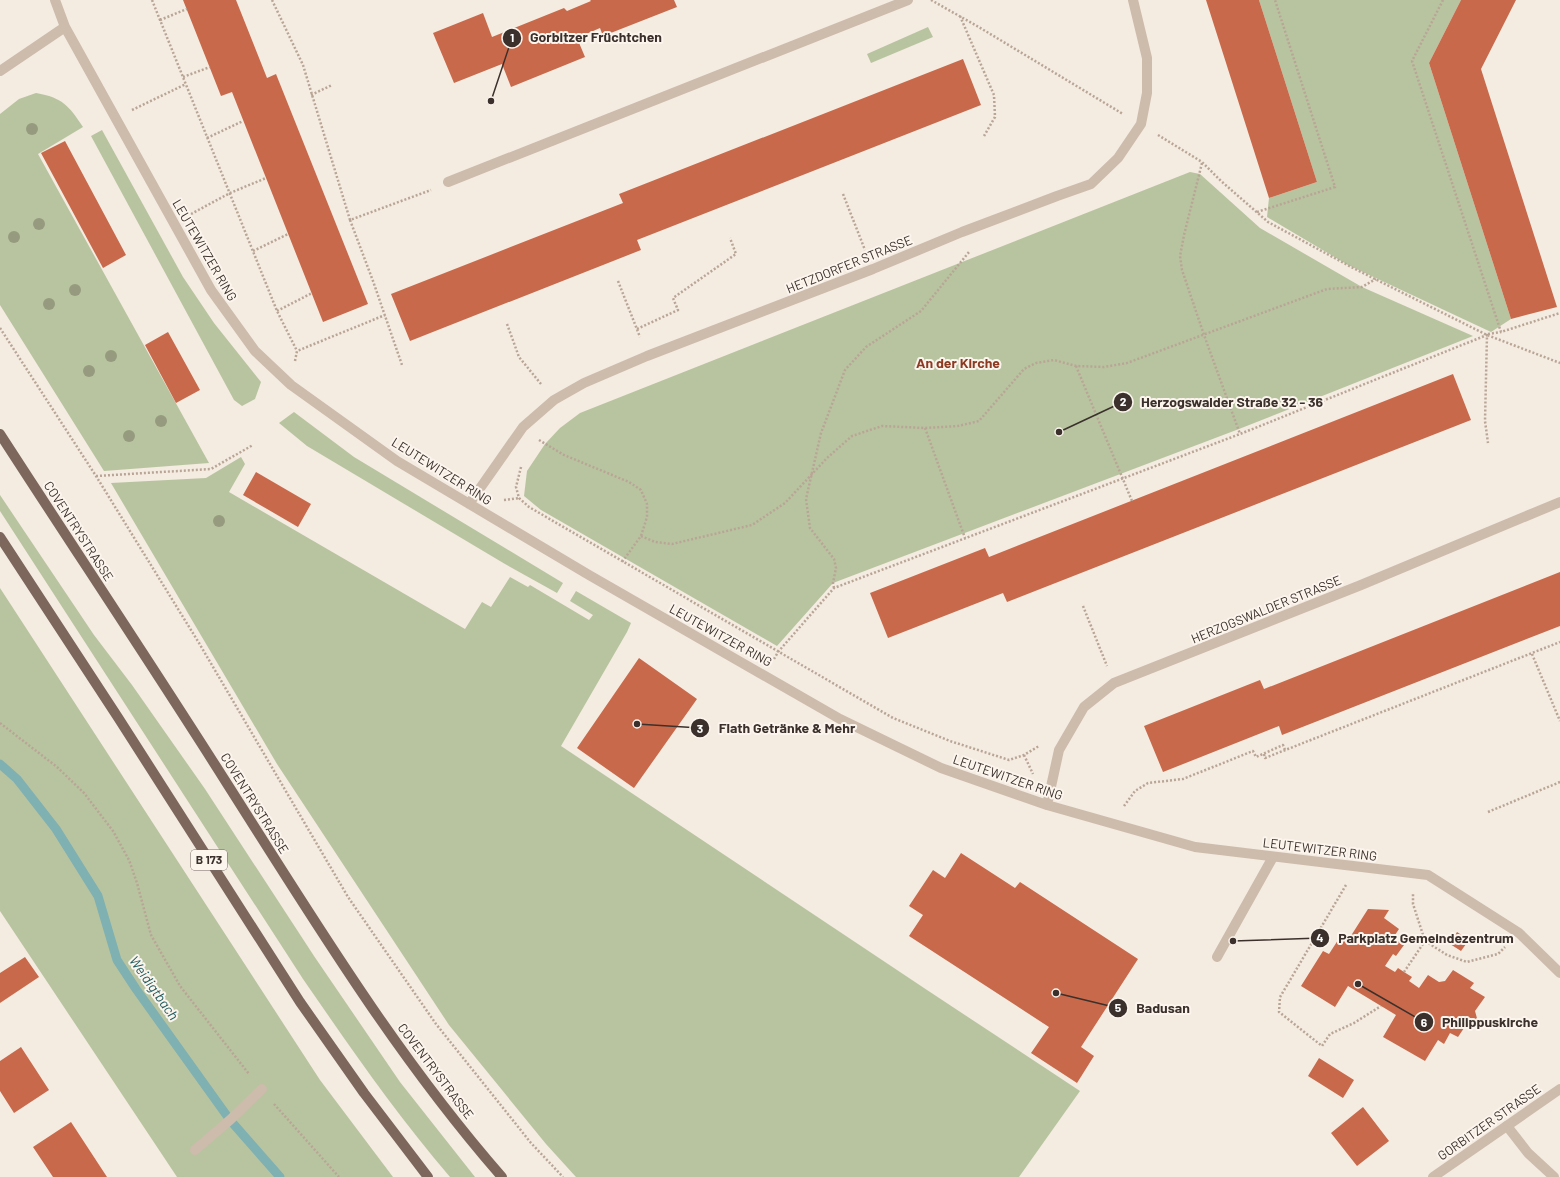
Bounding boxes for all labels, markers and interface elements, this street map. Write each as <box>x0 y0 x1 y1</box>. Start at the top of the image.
callout: Gorbitzer Früchtchen <box>502 25 670 51</box>
text: Gorbitzer Früchtchen <box>530 28 662 45</box>
text: 1 <box>510 30 514 44</box>
street label: LEUTEWITZER RING <box>169 196 241 304</box>
street label: HETZDORFER STRASSE <box>784 231 914 297</box>
district label: An der Kirche <box>916 354 1000 371</box>
callout: Herzogswalder Straße 32 - 36 <box>1113 389 1331 415</box>
text: Herzogswalder Straße 32 - 36 <box>1141 393 1324 410</box>
text: 2 <box>1120 394 1127 408</box>
street label: LEUTEWITZER RING <box>389 434 495 508</box>
street label: COVENTRYSTRASSE <box>41 478 117 584</box>
street label: HERZOGSWALDER STRASSE <box>1189 571 1344 646</box>
street label: LEUTEWITZER RING <box>667 600 775 670</box>
callout: Flath Getränke & Mehr <box>690 715 863 741</box>
text: Flath Getränke & Mehr <box>719 719 856 736</box>
text: 3 <box>697 721 703 735</box>
street label: COVENTRYSTRASSE <box>217 750 293 857</box>
street label: LEUTEWITZER RING <box>951 751 1065 803</box>
street label: LEUTEWITZER RING <box>1262 834 1378 864</box>
road number: B 173 <box>191 850 227 870</box>
callout: Parkplatz Gemeindezentrum <box>1310 925 1522 951</box>
text: Parkplatz Gemeindezentrum <box>1338 929 1514 946</box>
text: 4 <box>1316 930 1324 944</box>
water label: Weidigtbach <box>126 952 183 1023</box>
callout: Badusan <box>1108 995 1198 1021</box>
text: Badusan <box>1136 999 1190 1016</box>
text: 5 <box>1115 1000 1122 1014</box>
callout: Philippuskirche <box>1414 1009 1546 1035</box>
text: Philippuskirche <box>1442 1013 1538 1030</box>
text: 6 <box>1421 1015 1428 1029</box>
street label: COVENTRYSTRASSE <box>395 1020 477 1122</box>
street label: GORBITZER STRASSE <box>1434 1080 1544 1164</box>

